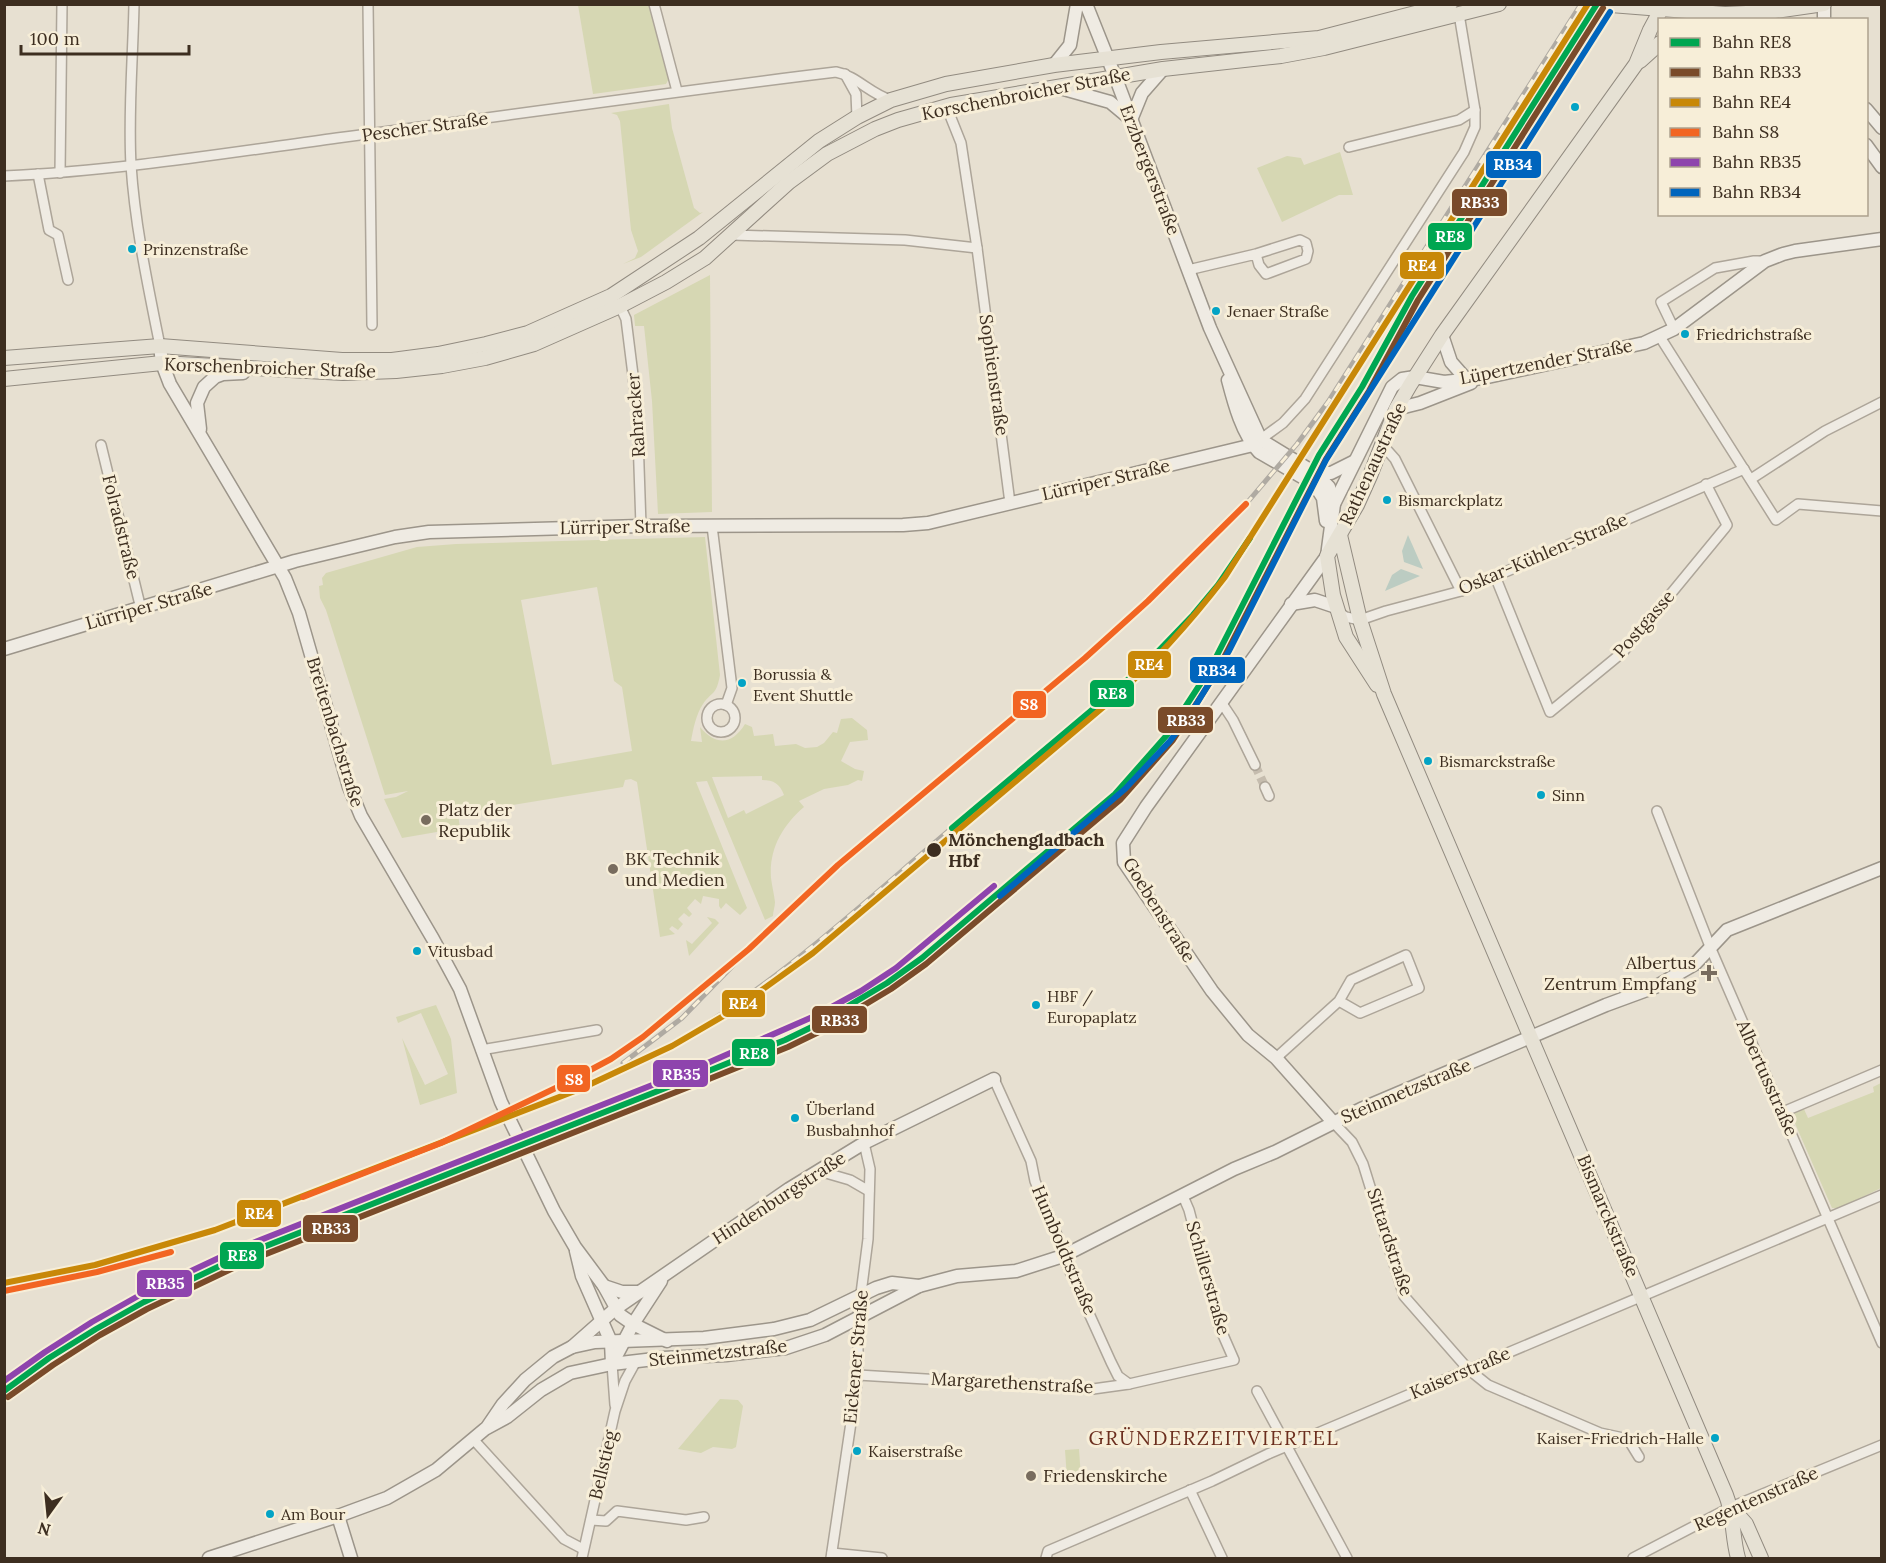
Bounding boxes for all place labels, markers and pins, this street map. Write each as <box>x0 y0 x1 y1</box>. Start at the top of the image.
unlabelled marker <box>1569 101 1581 113</box>
place label: Prinzenstraße <box>143 239 249 259</box>
marker: Prinzenstraße <box>126 243 138 255</box>
place label: Jenaer Straße <box>1226 301 1329 321</box>
marker: Jenaer Straße <box>1210 305 1222 317</box>
place label: Friedrichstraße <box>1696 324 1812 344</box>
marker: Friedrichstraße <box>1679 328 1691 340</box>
place label: Bismarckplatz <box>1398 490 1503 510</box>
marker: Bismarckplatz <box>1381 494 1393 506</box>
place label: Borussia & Event Shuttle <box>753 664 854 705</box>
marker: Borussia & Event Shuttle <box>736 677 748 689</box>
place label: Bismarckstraße <box>1439 751 1556 771</box>
marker: Bismarckstraße <box>1422 755 1434 767</box>
place label: Sinn <box>1552 785 1585 805</box>
marker: Sinn <box>1535 789 1547 801</box>
place label: Platz der Republik <box>438 798 512 842</box>
marker: Platz der Republik <box>419 813 433 827</box>
place label: Mönchengladbach Hbf <box>948 828 1104 872</box>
marker: Mönchengladbach Hbf <box>925 841 943 859</box>
place label: BK Technik und Medien <box>625 847 725 891</box>
marker: BK Technik und Medien <box>606 862 620 876</box>
place label: Vitusbad <box>427 941 494 961</box>
marker: Vitusbad <box>411 945 423 957</box>
place label: Albertus Zentrum Empfang <box>1544 951 1697 995</box>
marker: Albertus Zentrum Empfang <box>1700 964 1718 982</box>
place label: HBF / Europaplatz <box>1047 986 1137 1027</box>
marker: HBF / Europaplatz <box>1030 999 1042 1011</box>
place label: Überland Busbahnhof <box>806 1099 896 1140</box>
marker: Überland Busbahnhof <box>789 1112 801 1124</box>
place label: Kaiser-Friedrich-Halle <box>1537 1428 1704 1448</box>
marker: Kaiser-Friedrich-Halle <box>1709 1432 1721 1444</box>
place label: Kaiserstraße <box>868 1441 963 1461</box>
marker: Kaiserstraße <box>851 1445 863 1457</box>
place label: Friedenskirche <box>1043 1464 1168 1487</box>
marker: Friedenskirche <box>1024 1469 1038 1483</box>
place label: Am Bour <box>280 1504 345 1524</box>
marker: Am Bour <box>264 1508 276 1520</box>

